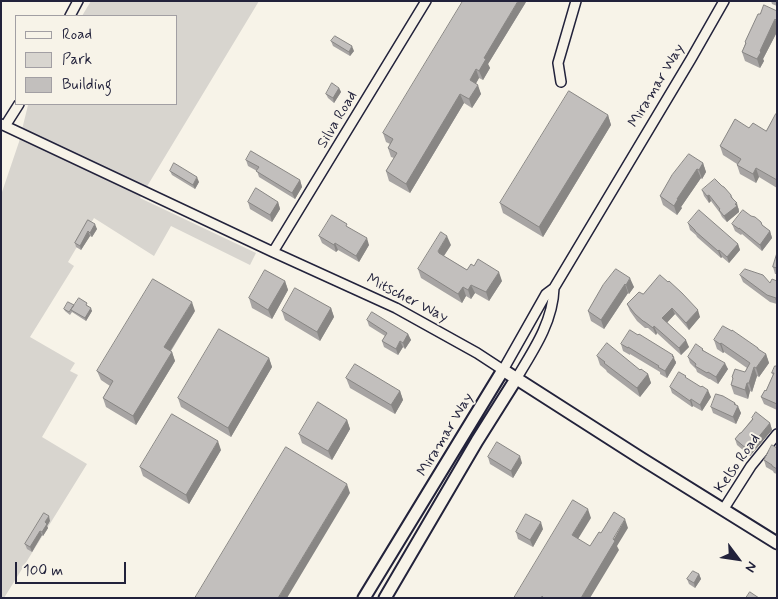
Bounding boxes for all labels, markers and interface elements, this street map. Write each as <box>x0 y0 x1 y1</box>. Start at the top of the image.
legend <box>15 15 178 105</box>
text: Road <box>62 25 92 45</box>
street label: Miramar Way <box>625 41 689 131</box>
text: Park <box>62 50 92 70</box>
text: Building <box>62 75 112 95</box>
street label: Silva Road <box>314 88 362 152</box>
street label: Mitscher Way <box>363 271 451 327</box>
street label: Miramar Way <box>414 390 478 480</box>
street label: Kelso Road <box>711 431 765 497</box>
north arrow <box>713 534 763 584</box>
scale bar <box>18 552 129 584</box>
text: N <box>741 558 761 575</box>
text: 100 m <box>23 561 63 581</box>

